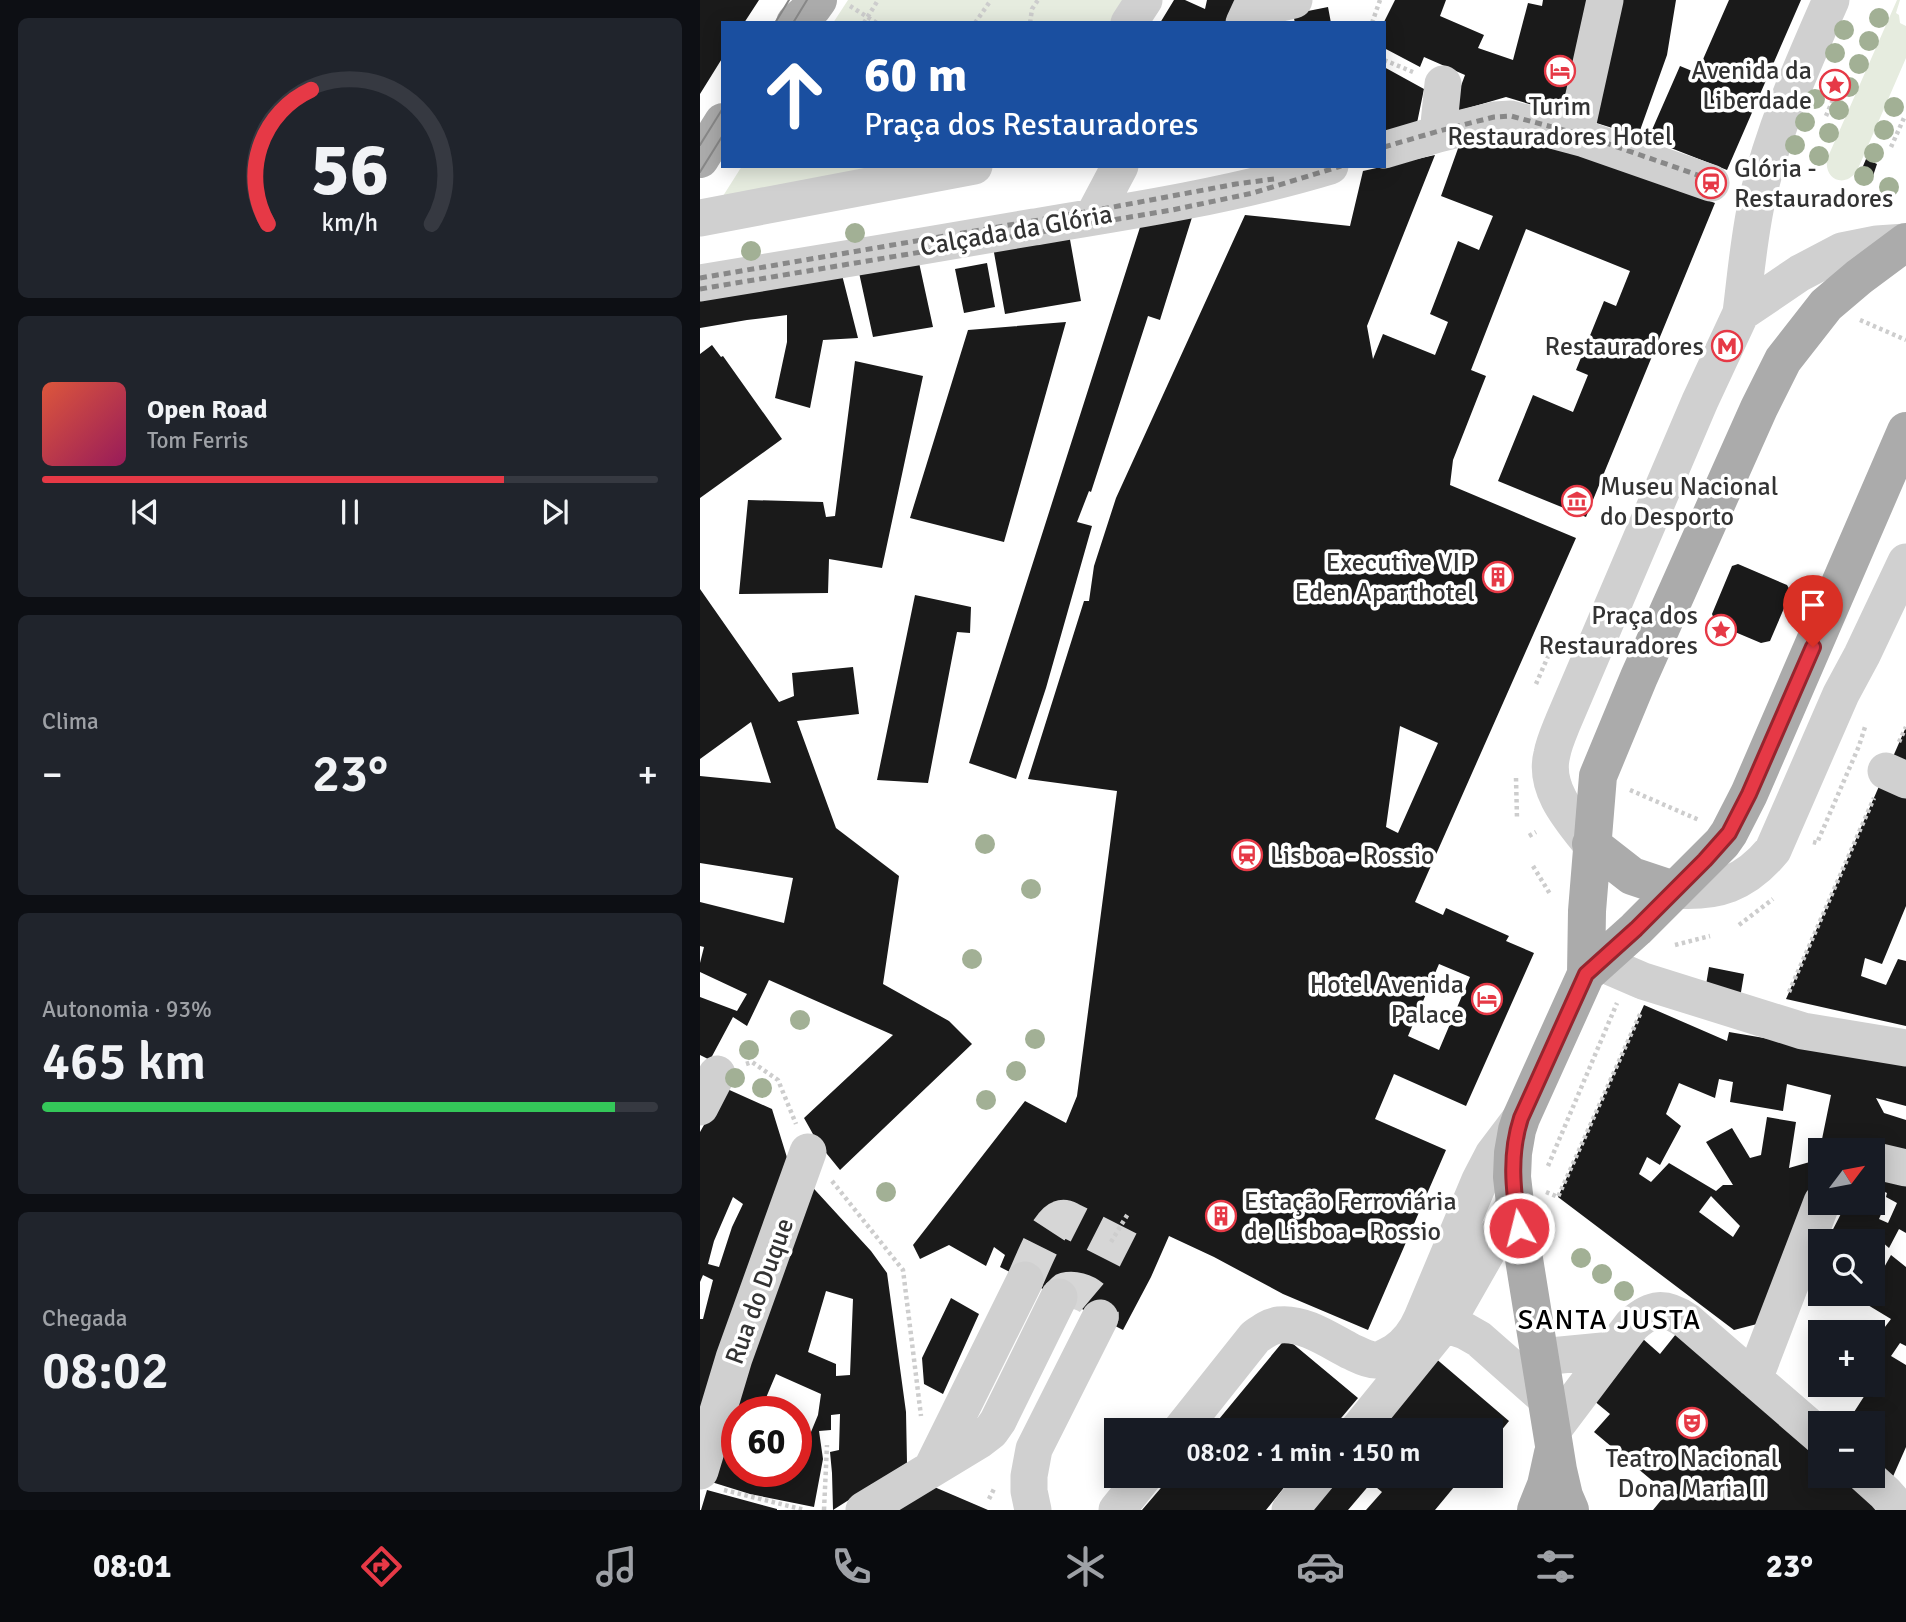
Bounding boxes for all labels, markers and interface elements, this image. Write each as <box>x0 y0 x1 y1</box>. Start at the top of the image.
text: 60 m <box>864 45 967 105</box>
icon: ahead <box>749 49 840 140</box>
hotel icon: Turim Restauradores Hotel <box>1543 54 1577 88</box>
place label: Avenida da Liberdade <box>1691 55 1812 117</box>
place icon: Avenida da Liberdade <box>1818 68 1852 102</box>
place label: Turim Restauradores Hotel <box>1447 91 1673 153</box>
text: Praça dos Restauradores <box>864 105 1198 144</box>
text: 56 <box>311 127 389 216</box>
place label: Glória - Restauradores <box>1734 153 1893 215</box>
station icon: Glória - Restauradores <box>1694 166 1728 200</box>
street label: Calçada da Glória <box>918 198 1115 264</box>
text: km/h <box>322 207 378 238</box>
metro station icon: Restauradores <box>1710 329 1744 363</box>
place label: Restauradores <box>1545 331 1704 363</box>
text: Open Road <box>147 394 268 426</box>
text: Tom Ferris <box>147 426 248 455</box>
place label: Museu Nacional do Desporto <box>1600 471 1778 533</box>
museum icon: Museu Nacional do Desporto <box>1560 484 1594 518</box>
icon: previous <box>126 493 164 531</box>
icon: pause <box>331 493 369 531</box>
icon: next <box>536 493 574 531</box>
place label: Executive VIP Eden Aparthotel <box>1295 547 1475 609</box>
building icon: Executive VIP Eden Aparthotel <box>1481 560 1515 594</box>
pin <box>1783 575 1843 647</box>
icon: arrive <box>1794 586 1832 624</box>
place label: Praça dos Restauradores <box>1539 600 1698 662</box>
place icon: Praça dos Restauradores <box>1704 613 1738 647</box>
text: Clima <box>42 707 99 736</box>
text: 23° <box>312 742 388 806</box>
text: − <box>42 751 63 798</box>
text: + <box>637 751 658 798</box>
station icon: Lisboa - Rossio <box>1230 838 1264 872</box>
place label: Lisboa - Rossio <box>1270 840 1435 872</box>
place label: Hotel Avenida Palace <box>1310 969 1464 1031</box>
hotel icon: Hotel Avenida Palace <box>1470 982 1504 1016</box>
text: Autonomia · 93% <box>42 995 212 1024</box>
text: 465 km <box>42 1030 206 1094</box>
north arrow <box>1808 1138 1885 1214</box>
map controls <box>1808 1138 1885 1488</box>
place label: Estação Ferroviária de Lisboa - Rossio <box>1244 1186 1457 1248</box>
position arrow <box>1482 1191 1556 1265</box>
building icon: Estação Ferroviária de Lisboa - Rossio <box>1204 1199 1238 1233</box>
street label: Rua do Duque <box>719 1214 801 1369</box>
button: search <box>1808 1229 1885 1306</box>
district label: SANTA JUSTA <box>1518 1303 1702 1337</box>
text: Chegada <box>42 1304 127 1333</box>
button: + <box>1808 1320 1885 1397</box>
text: 08:02 <box>42 1339 169 1403</box>
speed limit sign: 60 <box>721 1396 812 1487</box>
theatre icon: Teatro Nacional Dona Maria II <box>1675 1406 1709 1440</box>
button: − <box>1808 1411 1885 1488</box>
text: 08:02 · 1 min · 150 m <box>1187 1437 1420 1469</box>
place label: Teatro Nacional Dona Maria II <box>1606 1443 1778 1505</box>
icon: directions <box>357 1542 406 1591</box>
icon: music <box>592 1542 641 1591</box>
icon: phone <box>827 1542 876 1591</box>
icon: climate <box>1061 1542 1110 1591</box>
icon: car <box>1296 1542 1345 1591</box>
icon: filters <box>1531 1542 1580 1591</box>
text: 08:01 <box>93 1547 171 1586</box>
text: 23° <box>1766 1547 1813 1586</box>

